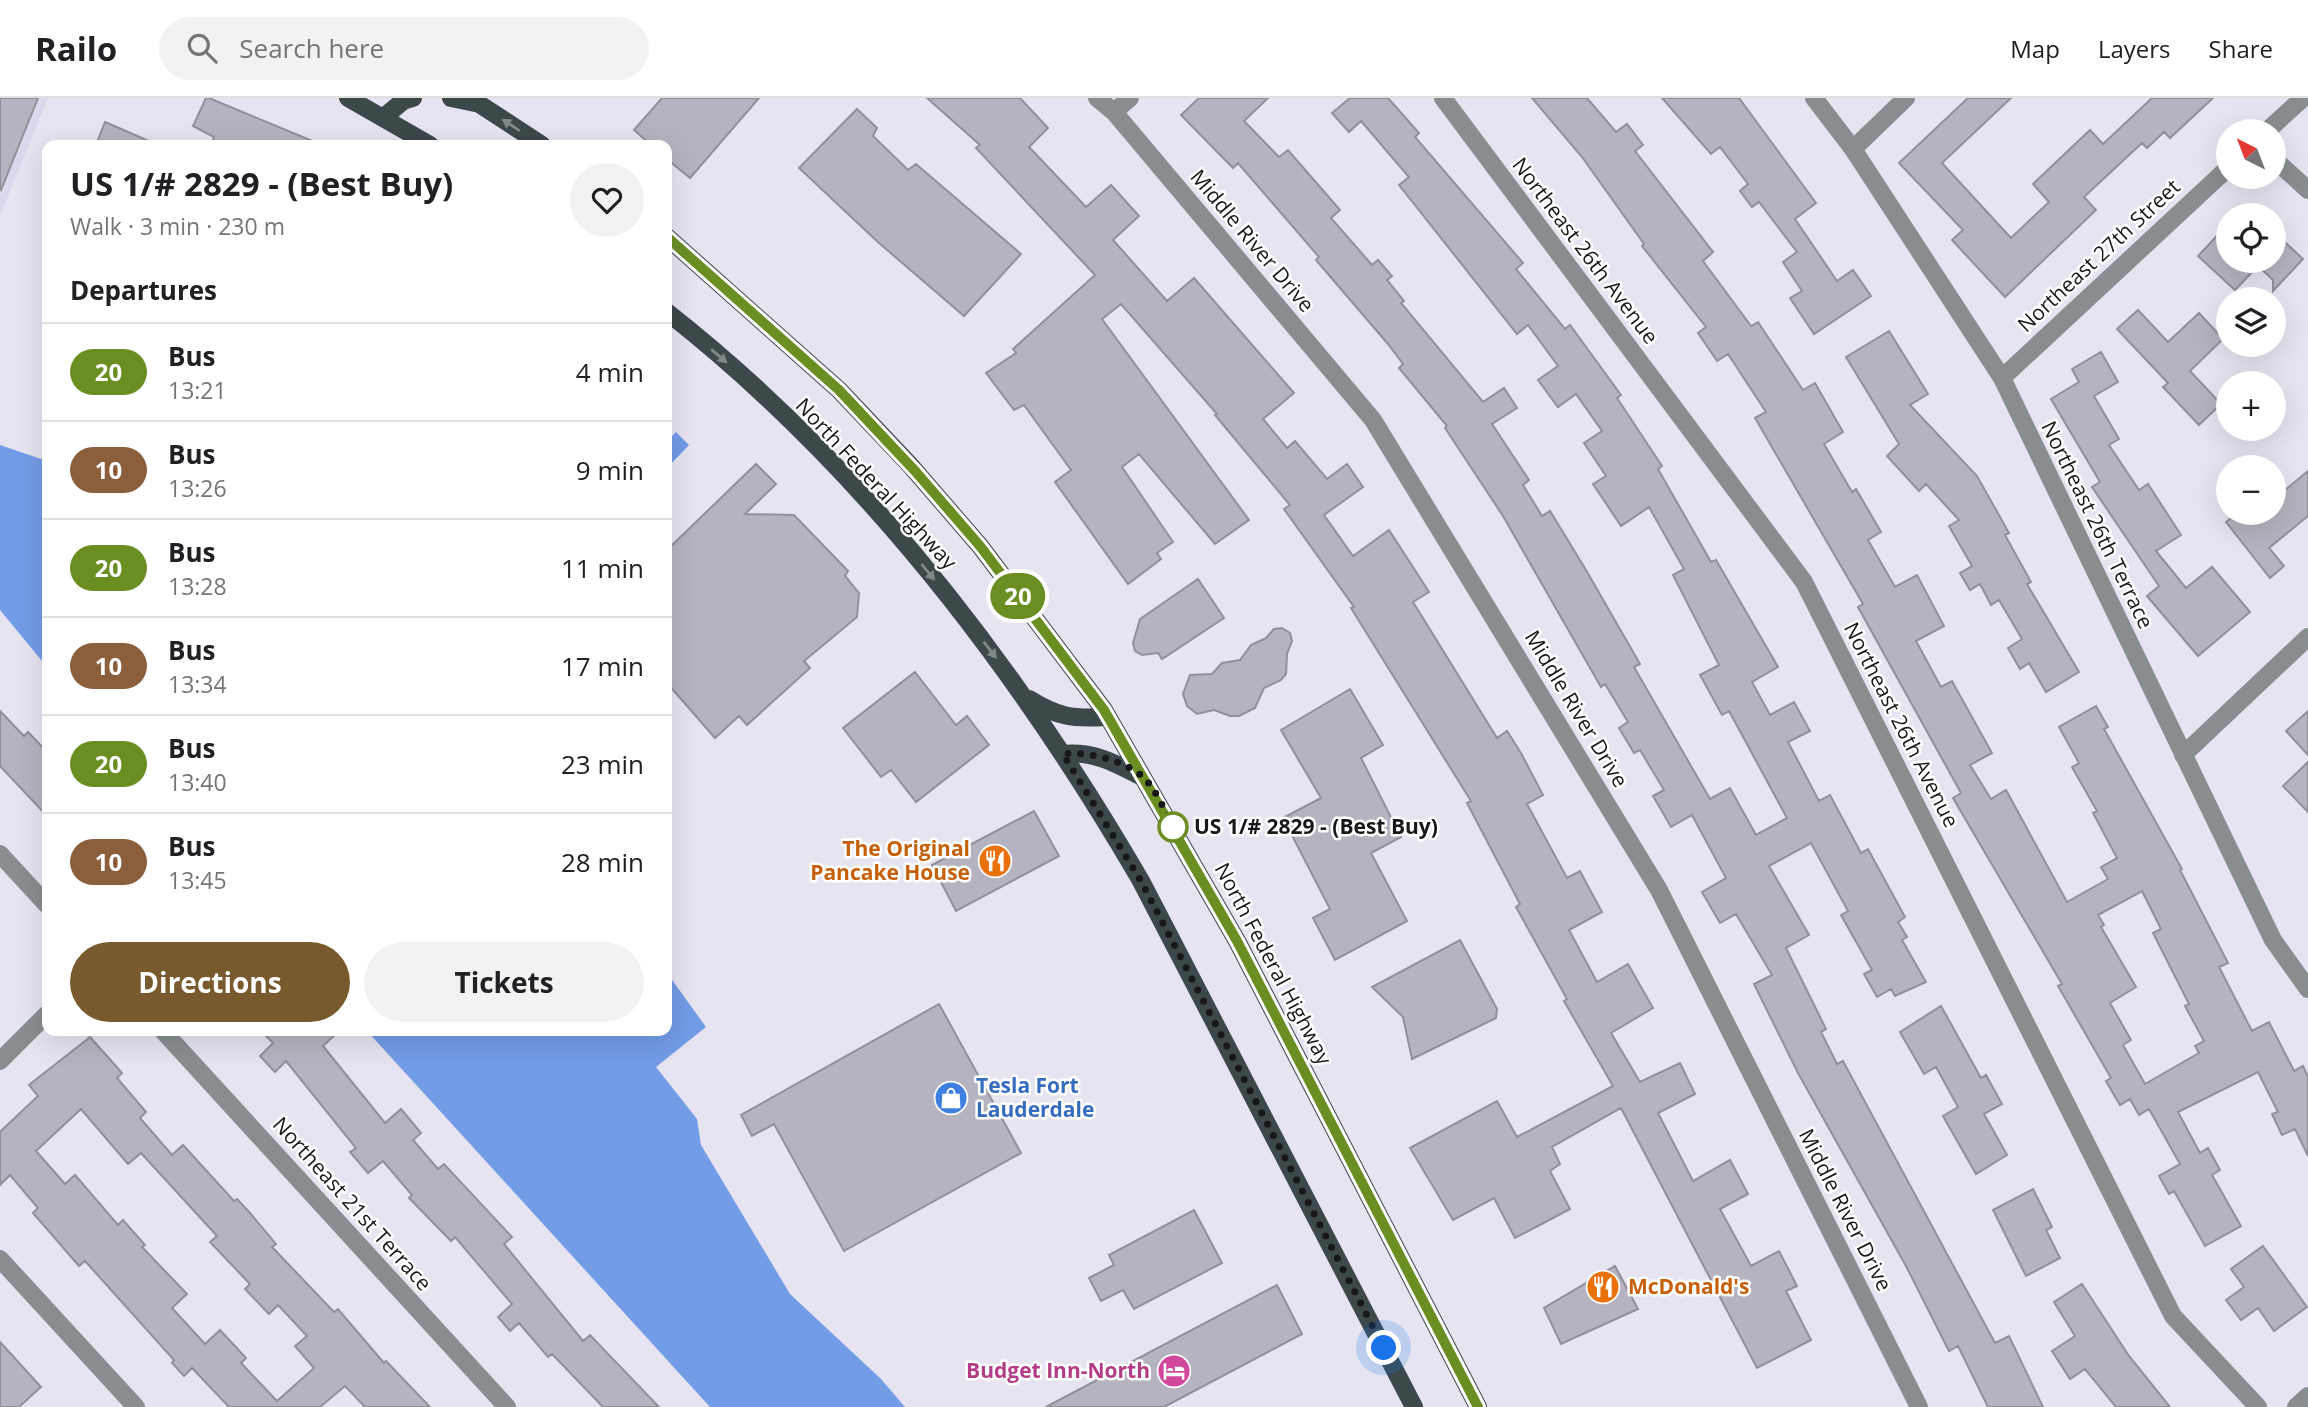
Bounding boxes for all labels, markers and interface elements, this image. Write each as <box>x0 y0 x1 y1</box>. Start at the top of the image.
search box <box>159 17 649 80</box>
text: Railo <box>35 26 117 71</box>
icon: search <box>183 29 221 67</box>
text: Search here <box>239 30 384 66</box>
text: Map <box>2010 32 2060 65</box>
text: Layers <box>2098 32 2171 65</box>
text: Share <box>2209 32 2273 65</box>
one-way arrow <box>501 118 521 131</box>
north arrow <box>2216 119 2286 189</box>
map controls <box>2216 119 2286 525</box>
street label: Northeast 26th Avenue <box>1506 151 1665 349</box>
text: US 1/# 2829 - (Best Buy) <box>70 161 453 206</box>
button: heart <box>570 163 644 237</box>
street label: Middle River Drive <box>1185 163 1321 318</box>
street label: Northeast 27th Street <box>2011 173 2185 338</box>
button: locate <box>2216 203 2286 273</box>
text: Walk · 3 min · 230 m <box>70 210 285 242</box>
text: Departures <box>70 272 217 308</box>
button: layers <box>2216 287 2286 357</box>
text: Bus <box>168 338 215 374</box>
one-way arrow <box>710 348 728 364</box>
text: 4 min <box>576 354 644 390</box>
text: 20 <box>95 355 122 388</box>
button: + <box>2216 371 2286 441</box>
text: 13:21 <box>168 374 227 406</box>
street label: North Federal Highway <box>790 392 964 575</box>
street label: Northeast 26th Terrace <box>2035 416 2160 633</box>
text: Bus <box>168 436 215 472</box>
text: 9 min <box>576 452 644 488</box>
text: 10 <box>95 453 122 486</box>
button: − <box>2216 455 2286 525</box>
text: 13:26 <box>168 472 227 504</box>
text: Bus <box>168 534 215 570</box>
text: 11 min <box>561 550 644 586</box>
text: 20 <box>95 551 122 584</box>
one-way arrow <box>920 563 935 580</box>
text: 13:28 <box>168 570 227 602</box>
line badge: 20 <box>986 573 1050 619</box>
text: 20 <box>1004 579 1032 612</box>
street label: Northeast 26th Avenue <box>1838 617 1966 832</box>
street label: Middle River Drive <box>1519 625 1635 792</box>
text: Bus <box>168 632 215 668</box>
one-way arrow <box>982 641 996 659</box>
text: 17 min <box>561 648 644 684</box>
text: 10 <box>95 649 122 682</box>
text: 13:34 <box>168 668 227 700</box>
text: Bus <box>168 730 215 766</box>
text: 23 min <box>561 746 644 782</box>
text: 20 <box>95 747 122 780</box>
text: 13:40 <box>168 766 227 798</box>
marker: US 1/# 2829 - (Best Buy) <box>1158 812 1188 842</box>
place label: US 1/# 2829 - (Best Buy) <box>1194 812 1438 840</box>
text: Bus <box>168 828 215 864</box>
place label: The Original Pancake House <box>810 834 970 886</box>
restaurant icon: The Original Pancake House <box>976 842 1014 880</box>
text: 28 min <box>561 844 644 880</box>
text: 10 <box>95 845 122 878</box>
street label: North Federal Highway <box>1209 858 1339 1070</box>
text: 13:45 <box>168 864 227 896</box>
button: Directions <box>70 942 350 1022</box>
button: Tickets <box>364 942 644 1022</box>
place label: Tesla Fort Lauderdale <box>976 1071 1094 1123</box>
shop icon: Tesla Fort Lauderdale <box>932 1079 970 1117</box>
street label: Northeast 21st Terrace <box>267 1110 438 1296</box>
street label: Middle River Drive <box>1793 1124 1899 1295</box>
restaurant icon: McDonald's <box>1584 1268 1622 1306</box>
place label: McDonald's <box>1628 1272 1749 1300</box>
your location <box>1366 1330 1401 1365</box>
hotel icon: Budget Inn-North <box>1155 1352 1193 1390</box>
place label: Budget Inn-North <box>966 1356 1150 1384</box>

